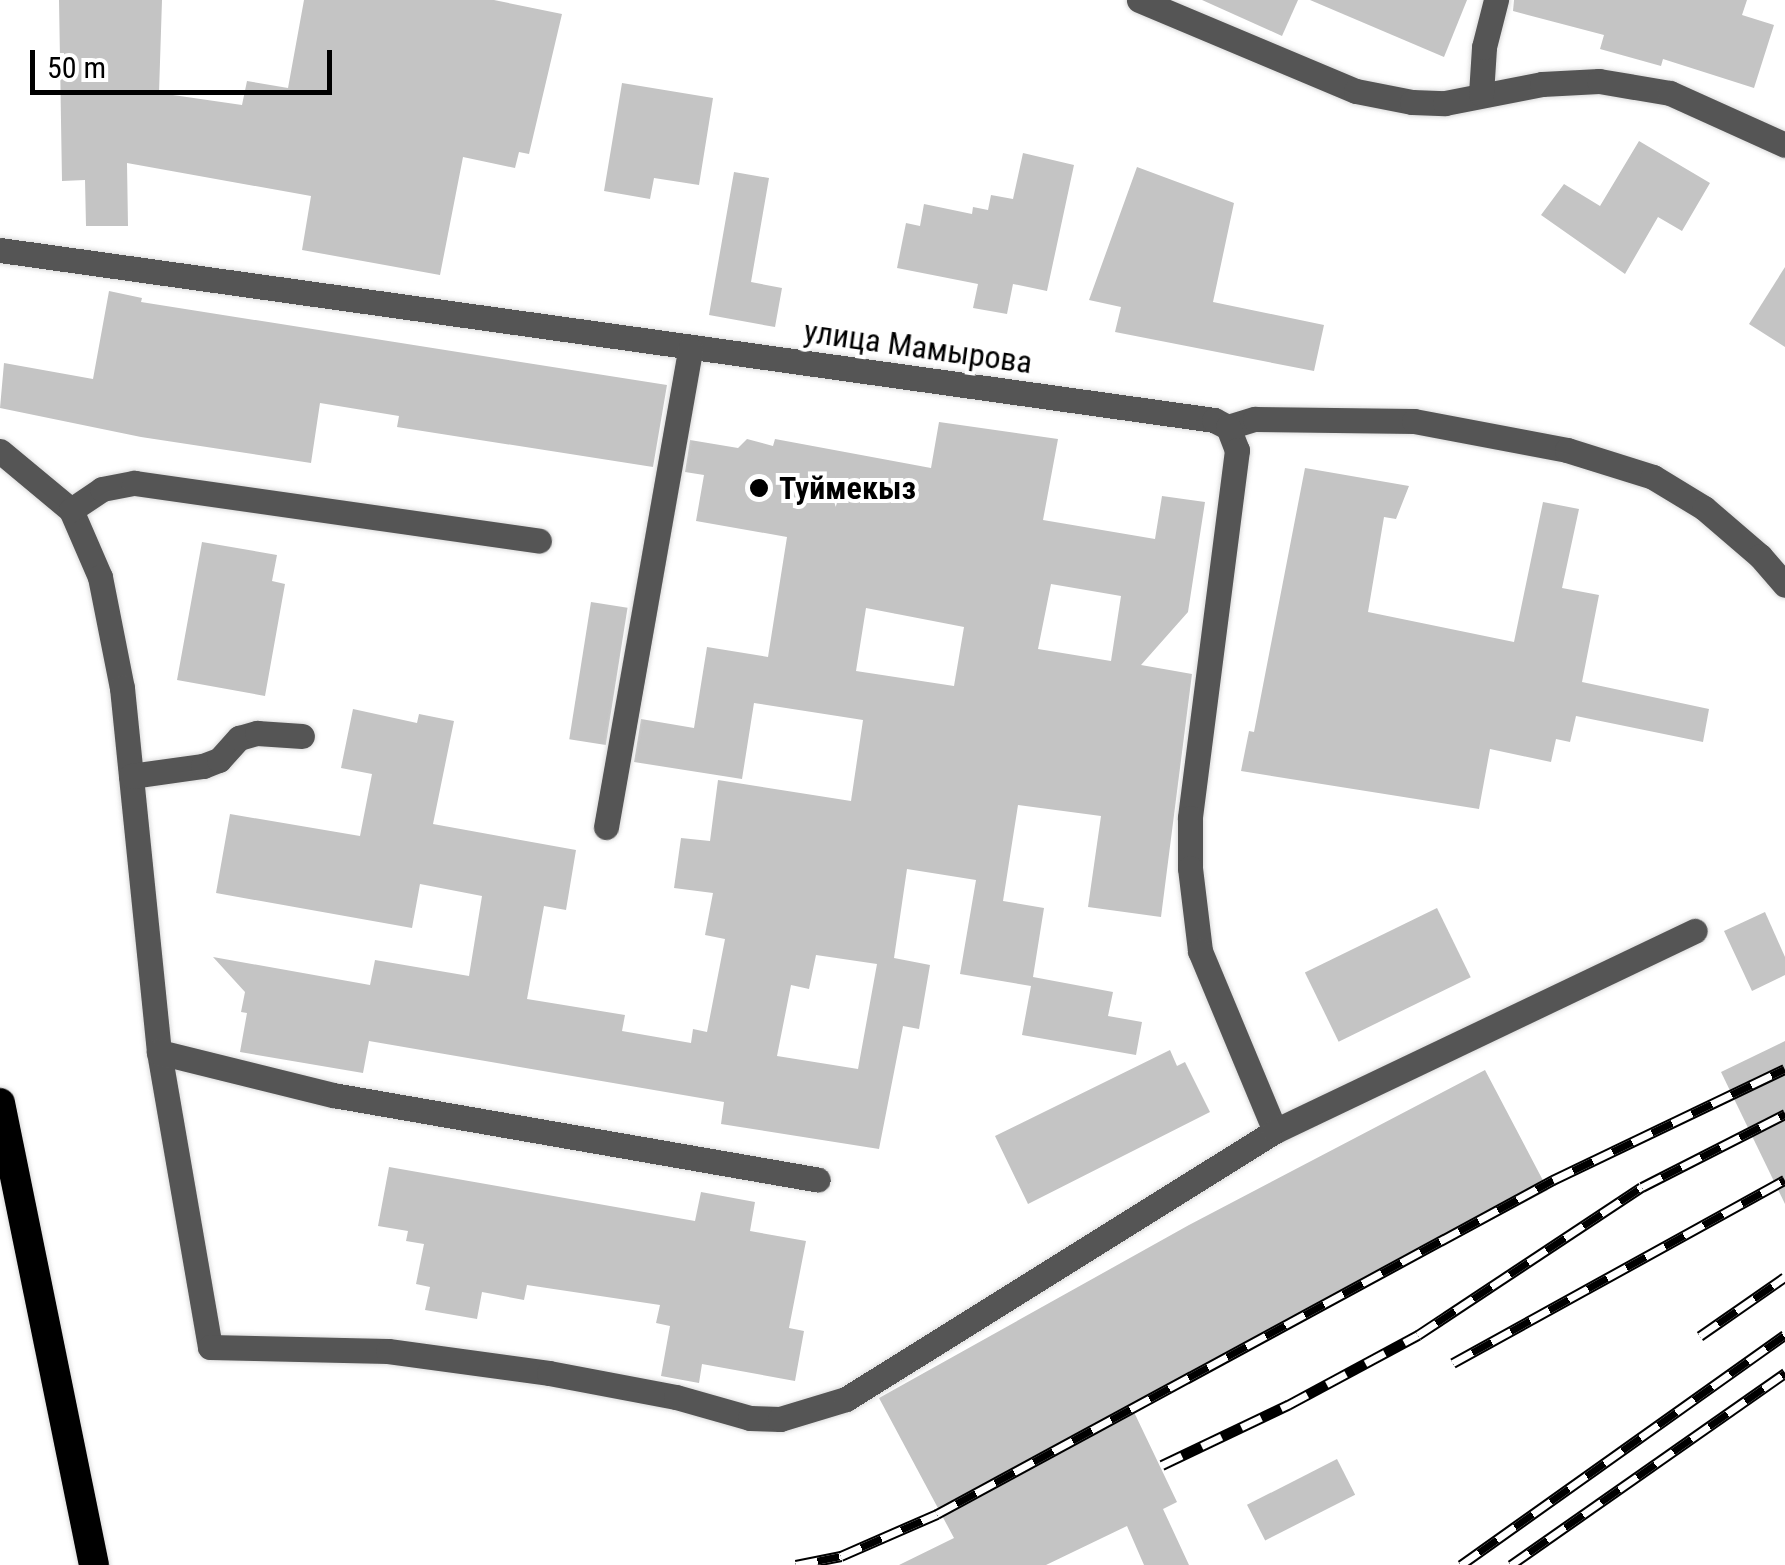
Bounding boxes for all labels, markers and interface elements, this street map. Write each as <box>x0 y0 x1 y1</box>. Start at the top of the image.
scale bar <box>35 30 338 92</box>
text: 50 m <box>47 50 106 85</box>
street label: улица Мамырова <box>801 312 1035 382</box>
place label: Туймекыз <box>779 469 916 507</box>
marker: Туймекыз <box>748 477 770 499</box>

